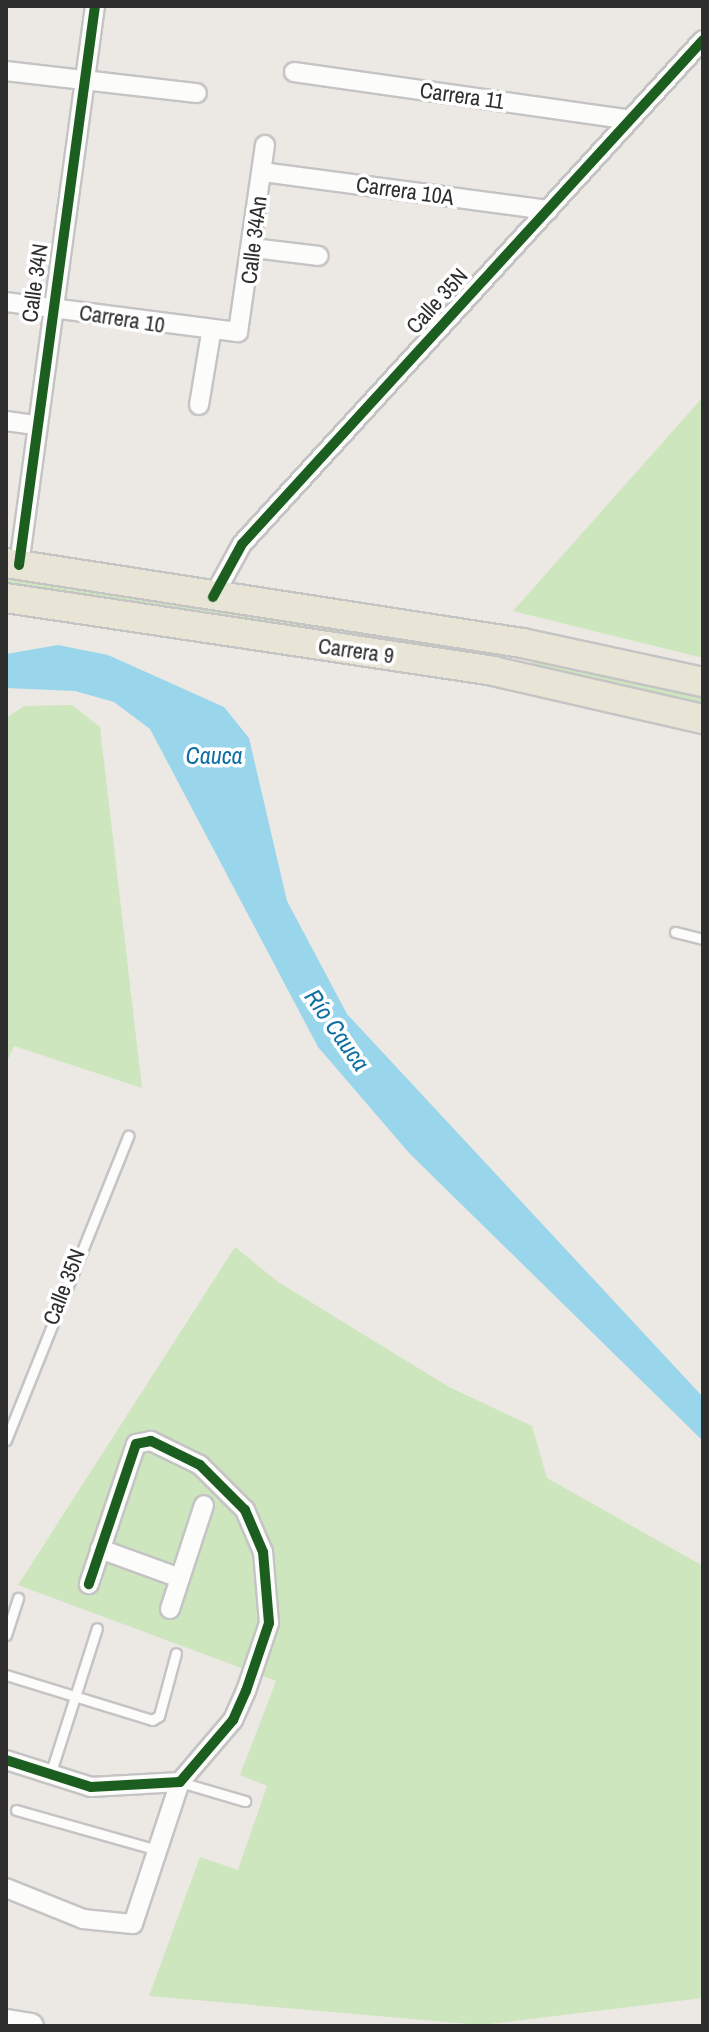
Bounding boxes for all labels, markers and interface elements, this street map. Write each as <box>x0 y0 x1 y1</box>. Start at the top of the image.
street label: Carrera 11 <box>418 77 506 115</box>
street label: Carrera 10A <box>355 171 455 211</box>
street label: Calle 34An <box>236 195 272 285</box>
street label: Calle 34N <box>16 242 54 324</box>
street label: Calle 35N <box>401 263 473 339</box>
street label: Carrera 10 <box>77 299 167 339</box>
street label: Carrera 9 <box>316 633 396 669</box>
water label: Cauca <box>186 742 242 770</box>
water label: Río Cauca <box>299 984 375 1076</box>
street label: Calle 35N <box>37 1245 91 1329</box>

